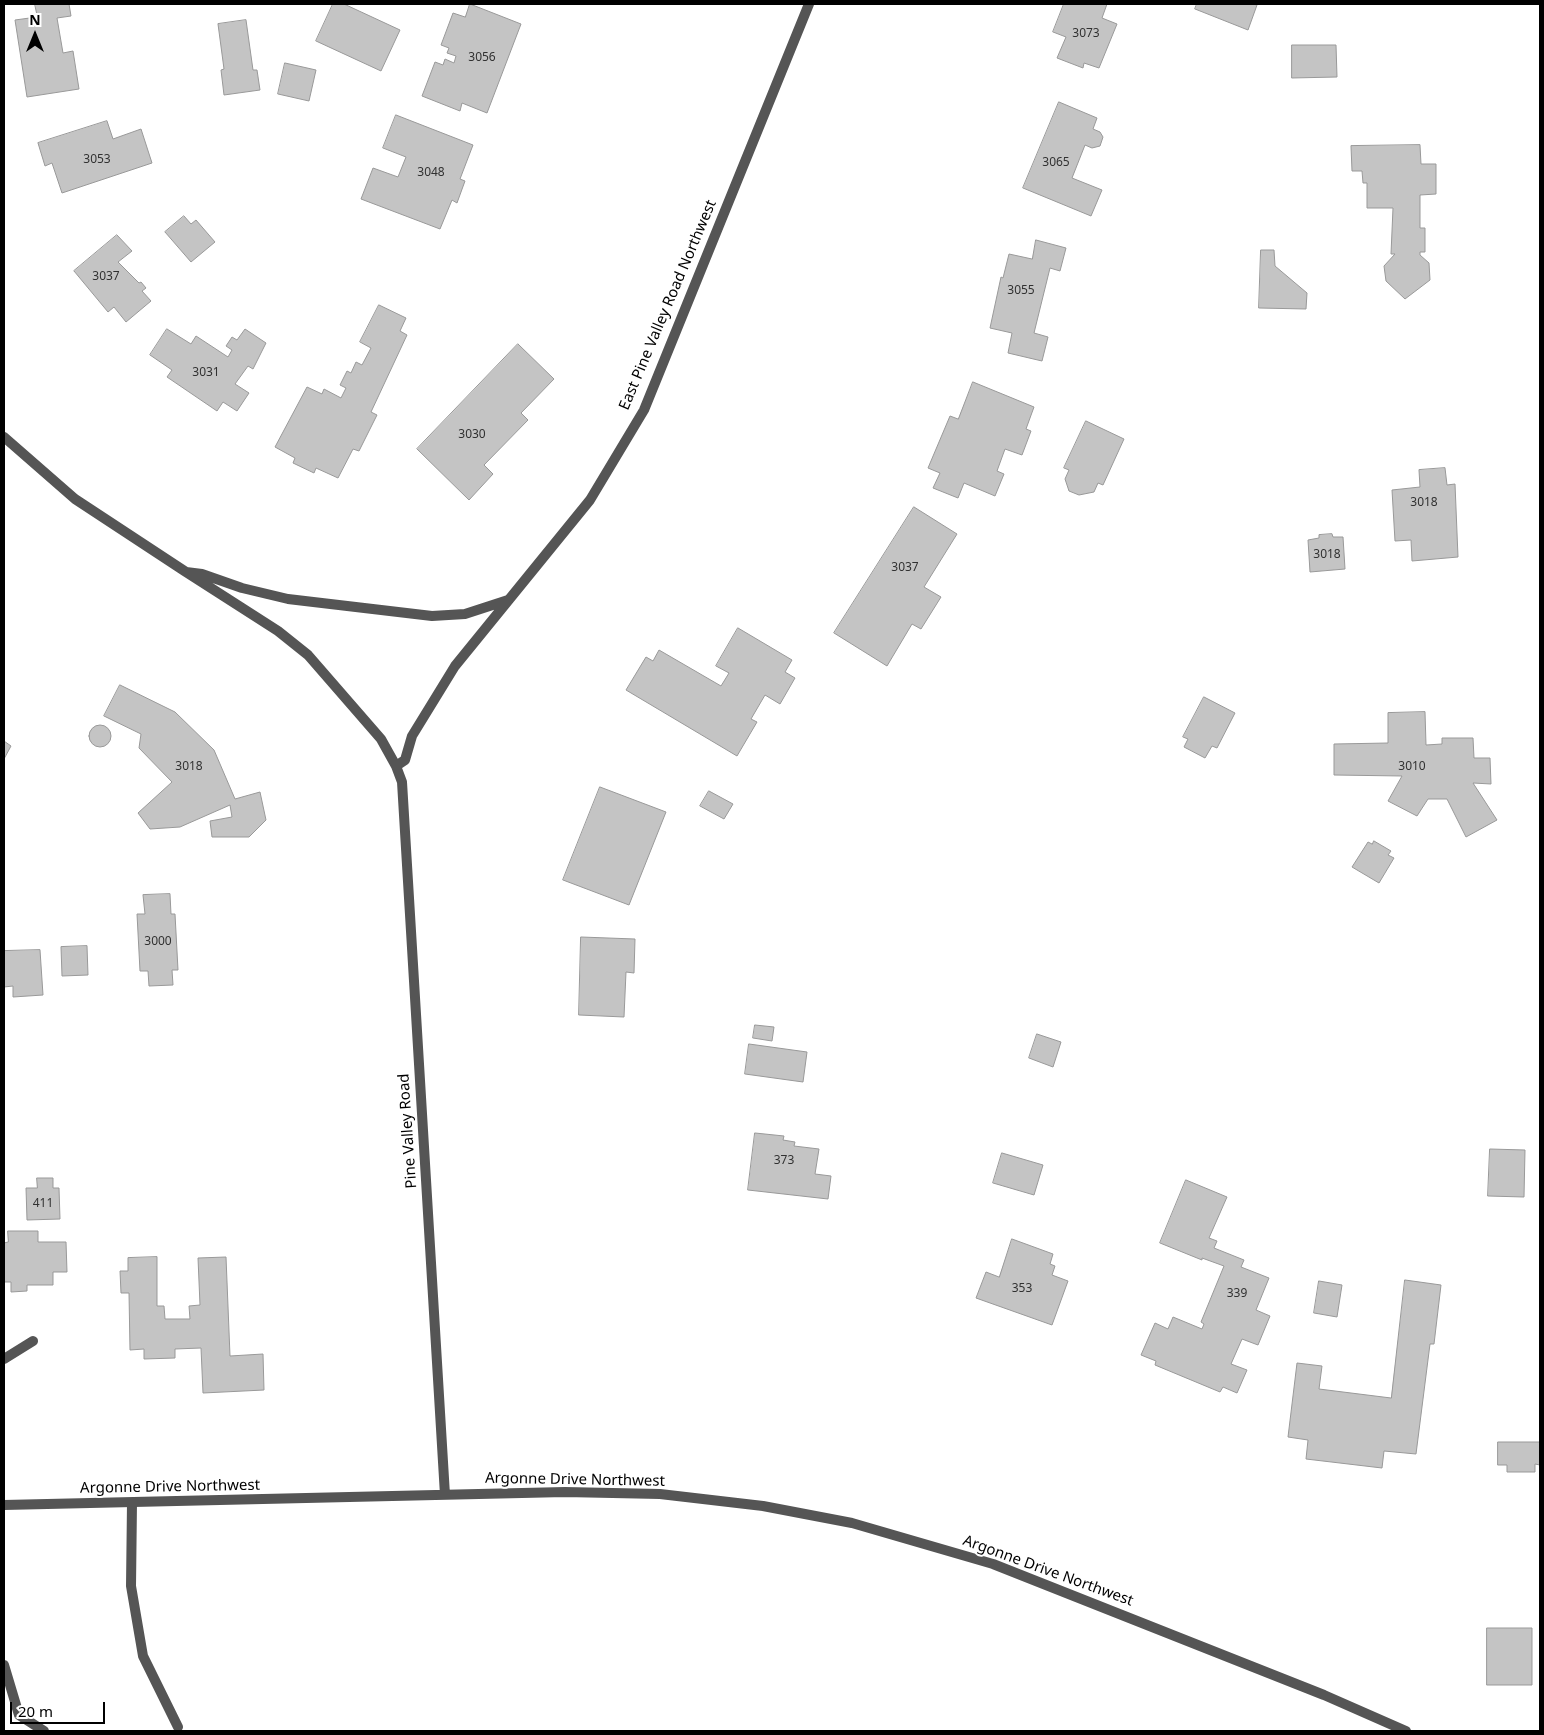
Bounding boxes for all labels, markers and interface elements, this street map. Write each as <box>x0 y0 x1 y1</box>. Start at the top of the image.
north arrow <box>10 10 60 60</box>
text: N <box>29 10 41 29</box>
house number: 3073 <box>1072 27 1100 41</box>
house number: 3056 <box>468 51 496 65</box>
house number: 3053 <box>83 153 111 167</box>
house number: 3065 <box>1042 156 1070 170</box>
house number: 3048 <box>417 166 445 180</box>
street label: East Pine Valley Road Northwest <box>615 197 721 413</box>
house number: 3037 <box>92 270 120 284</box>
house number: 3055 <box>1007 284 1035 298</box>
house number: 3031 <box>192 366 220 380</box>
house number: 3030 <box>458 428 486 442</box>
house number: 3018 <box>1410 496 1438 510</box>
house number: 3018 <box>1313 548 1341 562</box>
house number: 3037 <box>891 561 919 575</box>
house number: 3018 <box>175 760 203 774</box>
house number: 3010 <box>1398 760 1426 774</box>
house number: 3000 <box>144 935 172 949</box>
street label: Pine Valley Road <box>395 1073 421 1189</box>
house number: 373 <box>774 1154 794 1168</box>
house number: 411 <box>33 1197 53 1211</box>
house number: 353 <box>1012 1282 1032 1296</box>
house number: 339 <box>1227 1287 1247 1301</box>
street label: Argonne Drive Northwest <box>485 1469 665 1491</box>
street label: Argonne Drive Northwest <box>80 1476 260 1498</box>
street label: Argonne Drive Northwest <box>960 1532 1136 1610</box>
scale bar <box>12 1692 108 1724</box>
text: 20 m <box>18 1701 53 1721</box>

